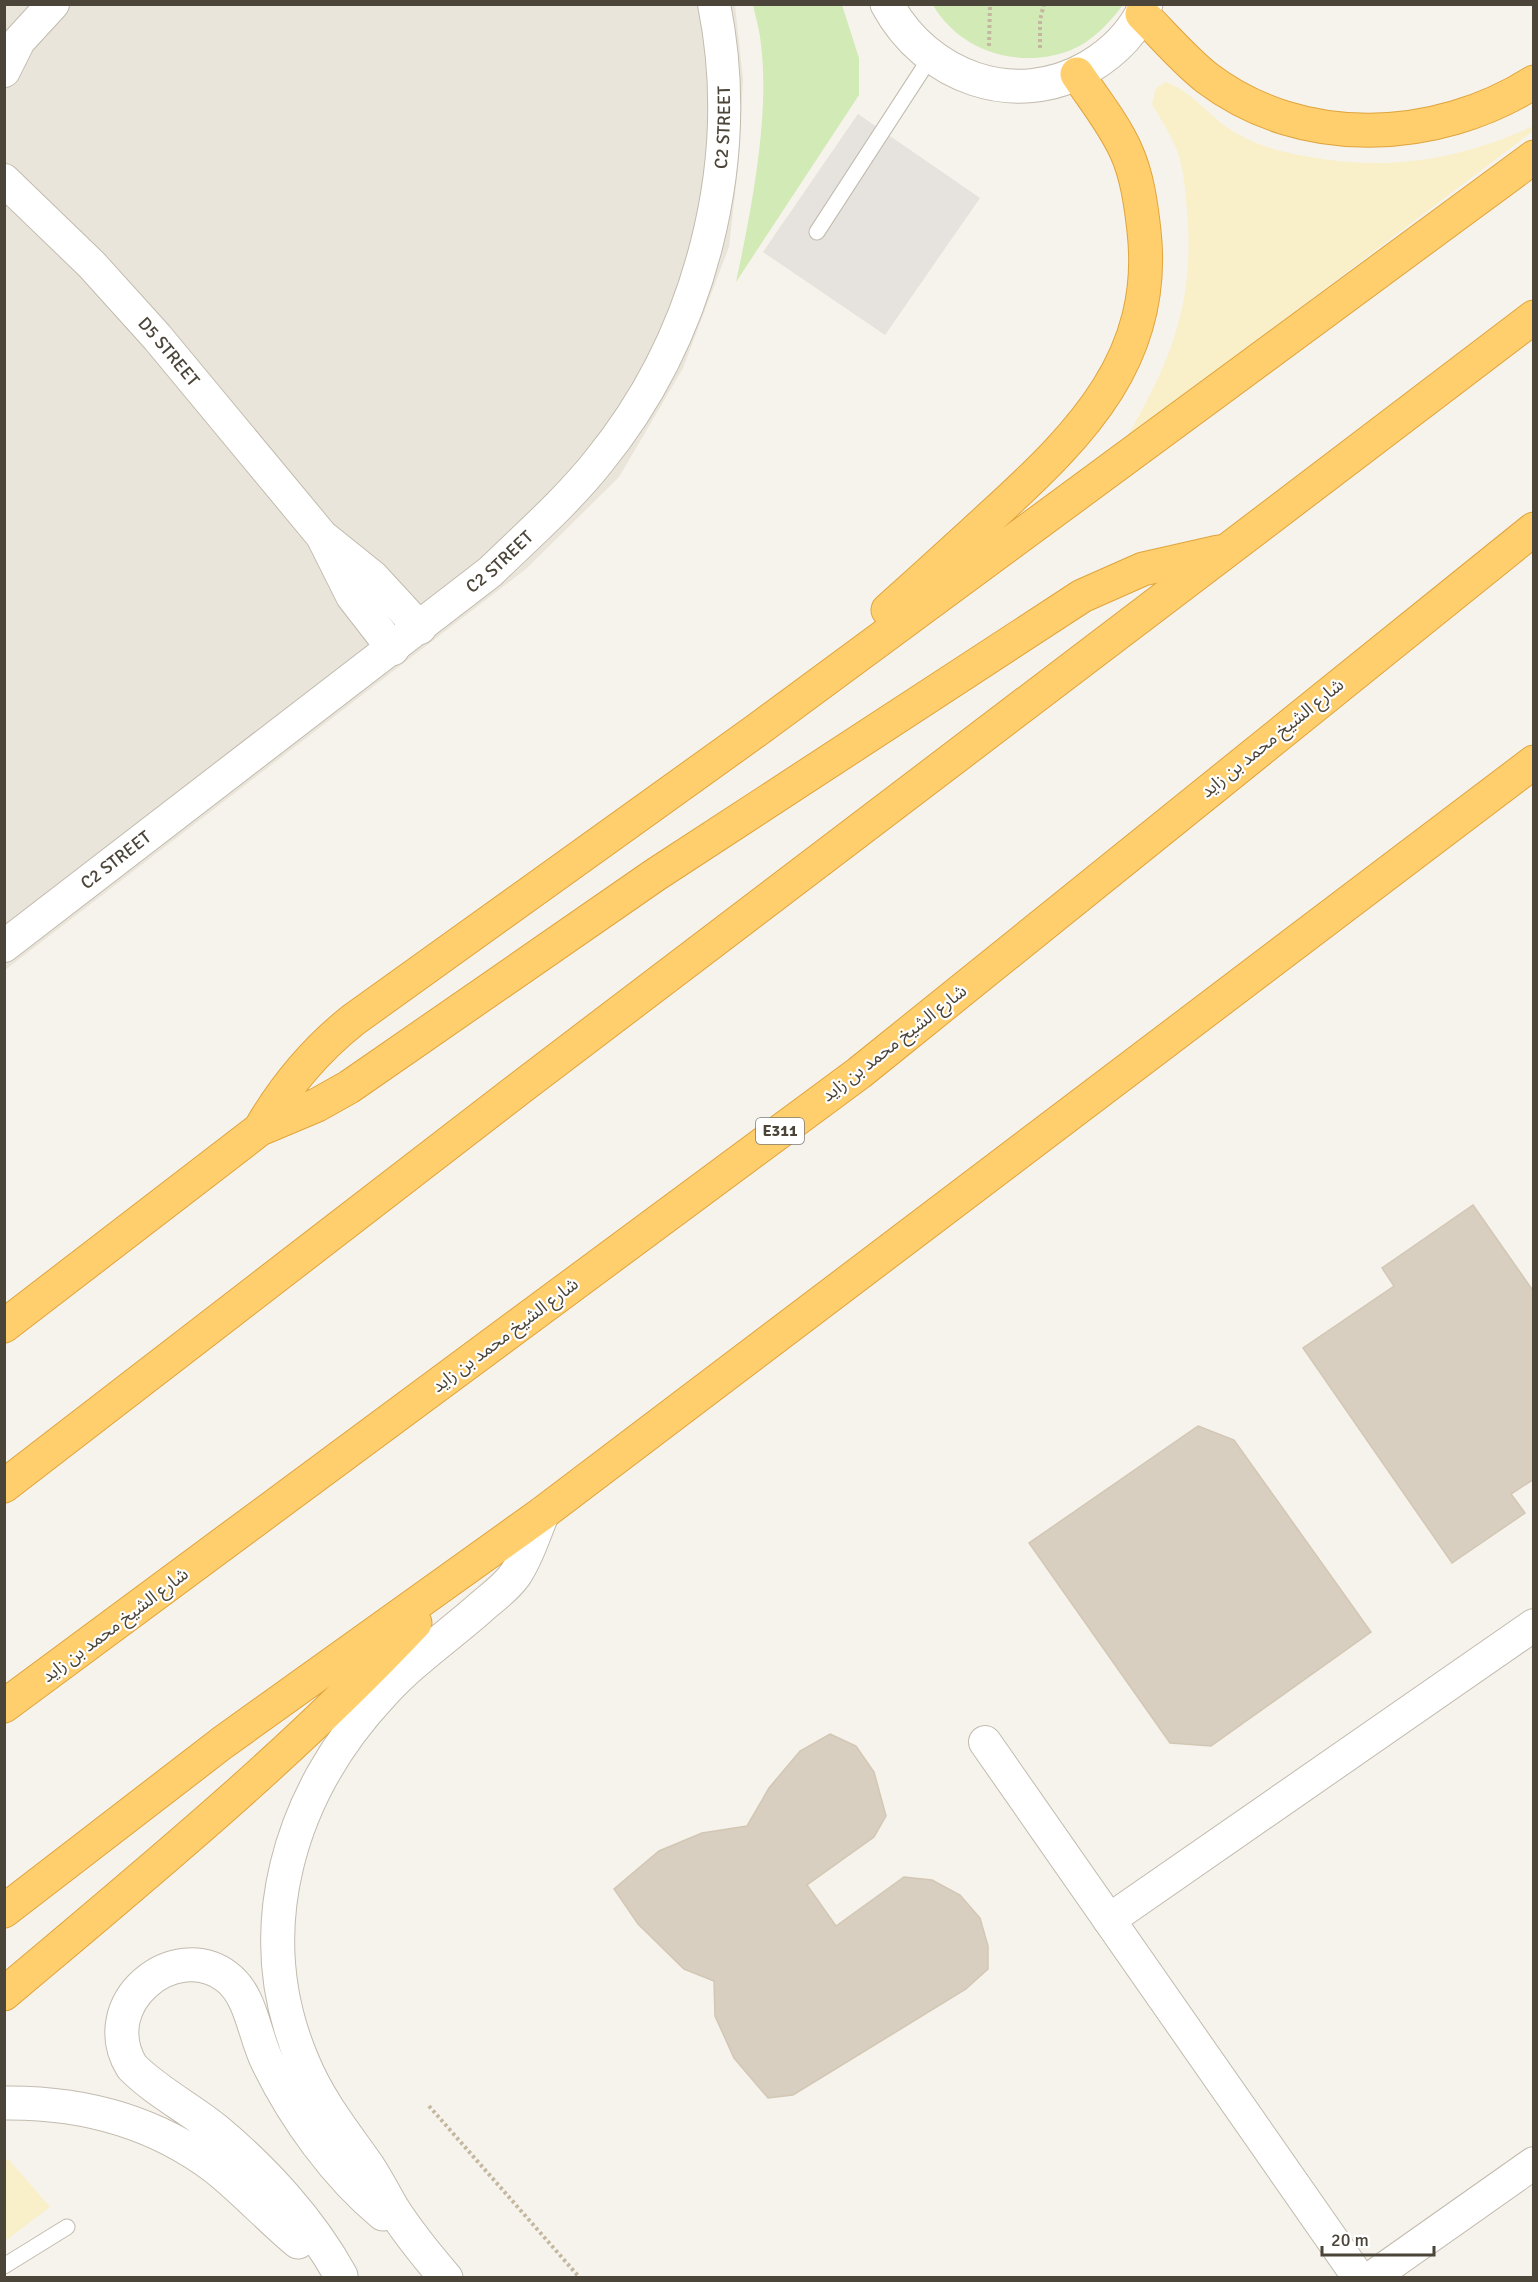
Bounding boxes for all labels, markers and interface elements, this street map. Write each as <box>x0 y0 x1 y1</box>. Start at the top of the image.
street label: C2 STREET <box>710 85 735 170</box>
street label: D5 STREET <box>133 312 204 391</box>
street label: C2 STREET <box>461 526 538 598</box>
street label: شارع الشيخ محمد بن زايد <box>1196 673 1350 805</box>
street label: C2 STREET <box>76 826 155 894</box>
street label: شارع الشيخ محمد بن زايد <box>817 980 973 1109</box>
road number: E311 <box>756 1118 804 1144</box>
street label: شارع الشيخ محمد بن زايد <box>427 1273 584 1400</box>
street label: شارع الشيخ محمد بن زايد <box>37 1563 194 1690</box>
scale bar <box>1322 2219 1434 2257</box>
text: 20 m <box>1331 2229 1369 2251</box>

